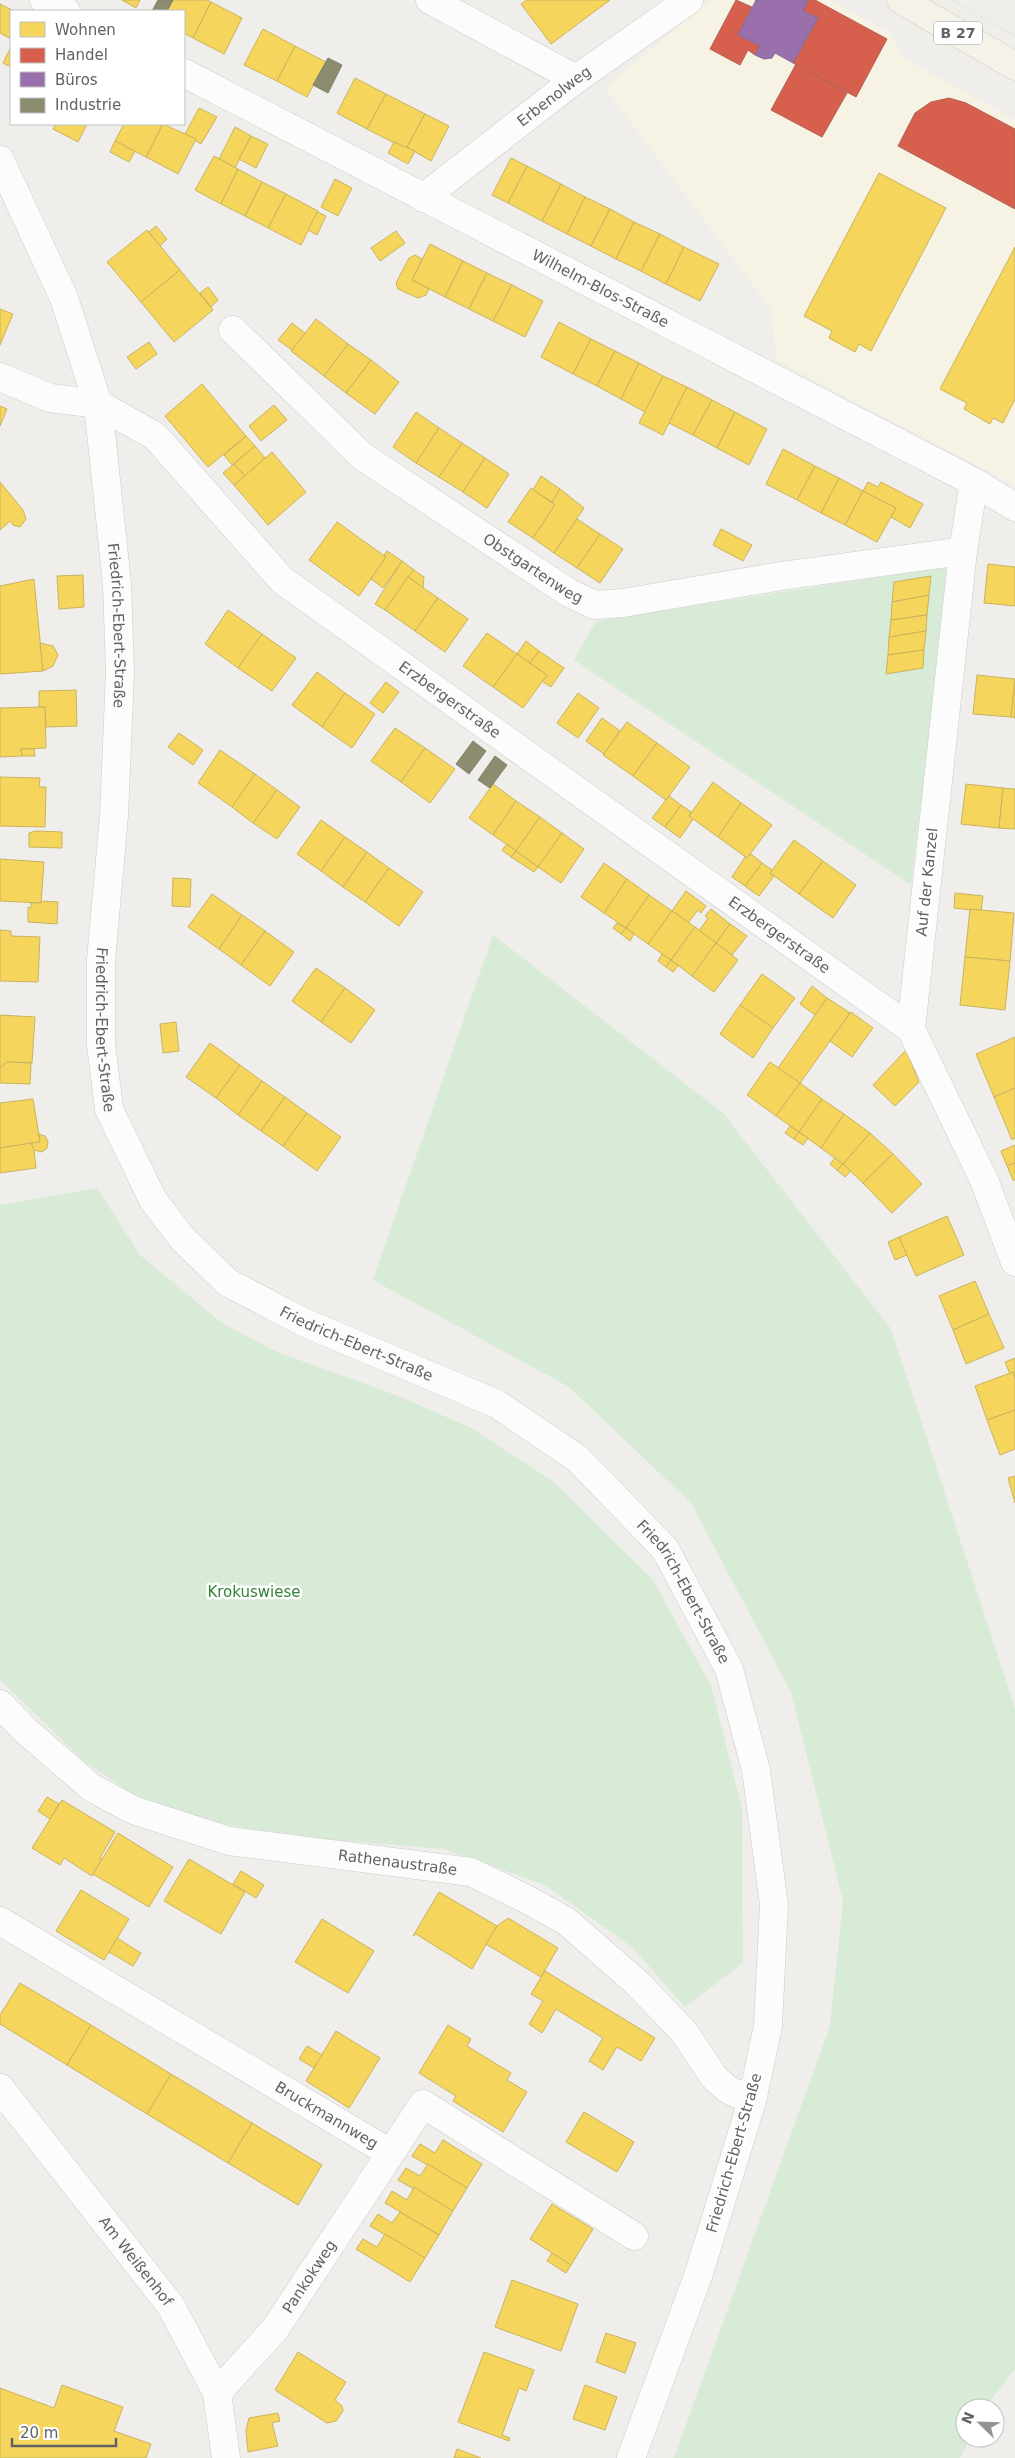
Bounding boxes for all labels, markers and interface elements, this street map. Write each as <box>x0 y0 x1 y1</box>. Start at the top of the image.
legend <box>10 10 185 125</box>
text: Wohnen <box>55 21 116 39</box>
road number: B 27 <box>934 22 982 44</box>
text: Handel <box>55 46 108 64</box>
street label: Erbenolweg <box>514 62 595 130</box>
text: Büros <box>55 71 98 89</box>
text: Industrie <box>55 96 121 114</box>
street label: Wilhelm-Blos-Straße <box>529 246 672 331</box>
street label: Obstgartenweg <box>479 530 586 607</box>
street label: Friedrich-Ebert-Straße <box>104 542 129 709</box>
street label: Erzbergerstraße <box>395 657 504 742</box>
street label: Auf der Kanzel <box>912 827 942 937</box>
street label: Erzbergerstraße <box>725 893 834 977</box>
street label: Friedrich-Ebert-Straße <box>92 946 118 1113</box>
street label: Friedrich-Ebert-Straße <box>277 1302 436 1385</box>
street label: Friedrich-Ebert-Straße <box>633 1516 733 1667</box>
park label: Krokuswiese <box>207 1583 301 1601</box>
street label: Rathenaustraße <box>337 1846 458 1879</box>
street label: Friedrich-Ebert-Straße <box>703 2071 765 2235</box>
street label: Bruckmannweg <box>272 2078 381 2153</box>
street label: Am Weißenhof <box>95 2213 177 2310</box>
street label: Pankokweg <box>279 2237 340 2317</box>
north arrow <box>955 2398 1005 2448</box>
text: N <box>958 2409 978 2426</box>
scale bar <box>12 2416 116 2448</box>
text: 20 m <box>20 2424 58 2442</box>

